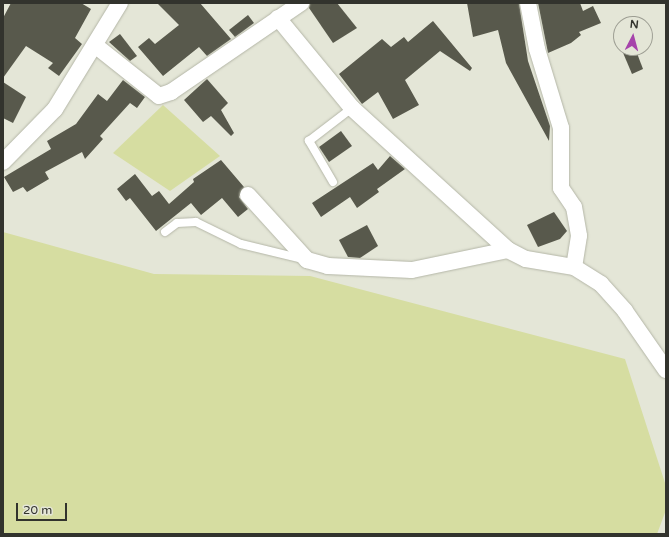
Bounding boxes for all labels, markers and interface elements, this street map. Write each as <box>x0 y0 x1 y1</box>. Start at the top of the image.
north arrow <box>613 16 653 56</box>
text: N <box>629 18 639 31</box>
scale bar <box>18 495 69 521</box>
text: 20 m <box>23 503 52 517</box>

